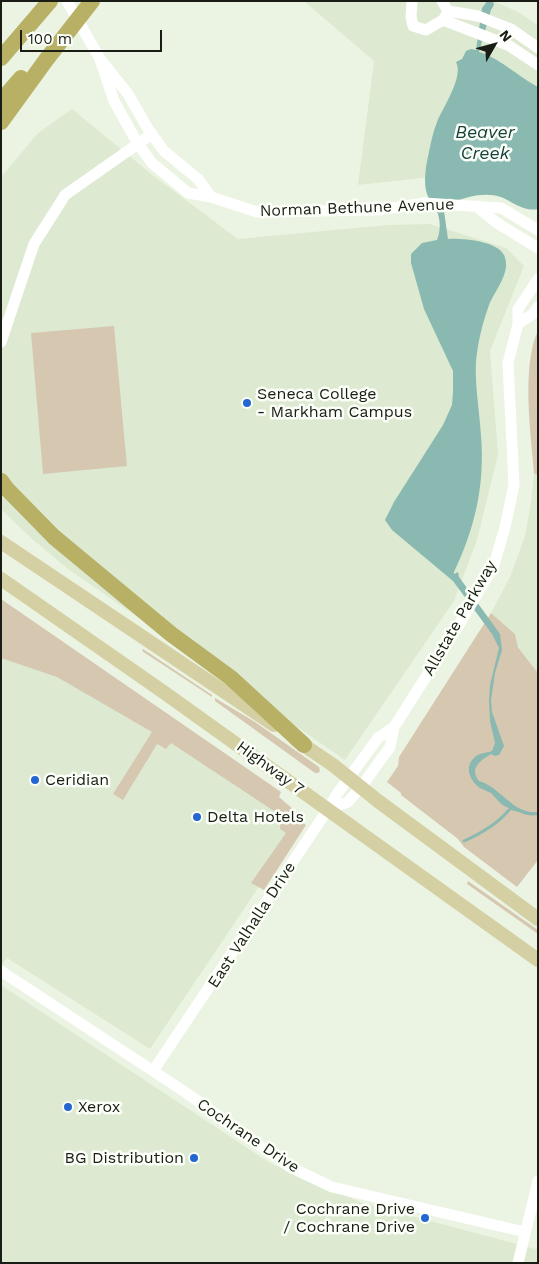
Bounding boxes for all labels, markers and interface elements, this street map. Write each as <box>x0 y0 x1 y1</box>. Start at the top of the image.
scale bar <box>22 20 165 52</box>
north arrow <box>469 20 519 70</box>
text: N <box>496 27 515 45</box>
text: 100 m <box>28 30 72 48</box>
water label: Beaver Creek <box>455 122 515 164</box>
street label: Norman Bethune Avenue <box>259 195 455 221</box>
place label: Seneca College - Markham Campus <box>257 384 412 422</box>
marker: Seneca College - Markham Campus <box>241 397 253 409</box>
street label: Allstate Parkway <box>419 557 501 679</box>
street label: Highway 7 <box>232 737 308 799</box>
place label: Ceridian <box>45 770 109 790</box>
marker: Ceridian <box>29 774 41 786</box>
place label: Delta Hotels <box>207 807 304 827</box>
marker: Delta Hotels <box>191 811 203 823</box>
street label: East Valhalla Drive <box>204 858 300 992</box>
street label: Cochrane Drive <box>193 1095 303 1177</box>
place label: Xerox <box>78 1097 120 1117</box>
marker: Xerox <box>62 1101 74 1113</box>
place label: BG Distribution <box>65 1148 184 1168</box>
marker: BG Distribution <box>188 1152 200 1164</box>
place label: Cochrane Drive / Cochrane Drive <box>283 1199 415 1237</box>
marker: Cochrane Drive / Cochrane Drive <box>419 1212 431 1224</box>

